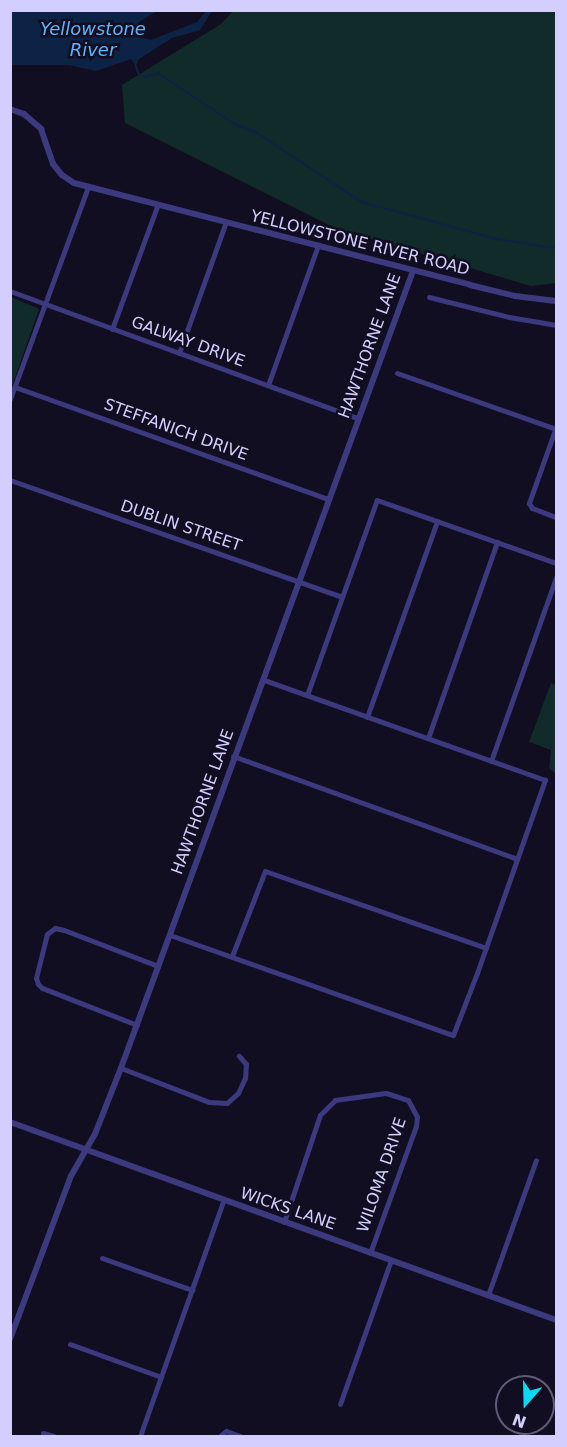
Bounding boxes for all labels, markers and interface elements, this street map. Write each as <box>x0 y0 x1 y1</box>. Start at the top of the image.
water label: Yellowstone River <box>40 19 146 62</box>
street label: YELLOWSTONE RIVER ROAD <box>249 206 471 280</box>
street label: HAWTHORNE LANE <box>335 271 405 421</box>
street label: GALWAY DRIVE <box>129 313 247 371</box>
street label: STEFFANICH DRIVE <box>101 395 251 465</box>
street label: DUBLIN STREET <box>118 496 244 556</box>
street label: HAWTHORNE LANE <box>168 727 238 877</box>
street label: WILOMA DRIVE <box>353 1115 411 1235</box>
street label: WICKS LANE <box>238 1184 338 1234</box>
north arrow <box>495 1375 555 1435</box>
text: N <box>510 1409 529 1432</box>

